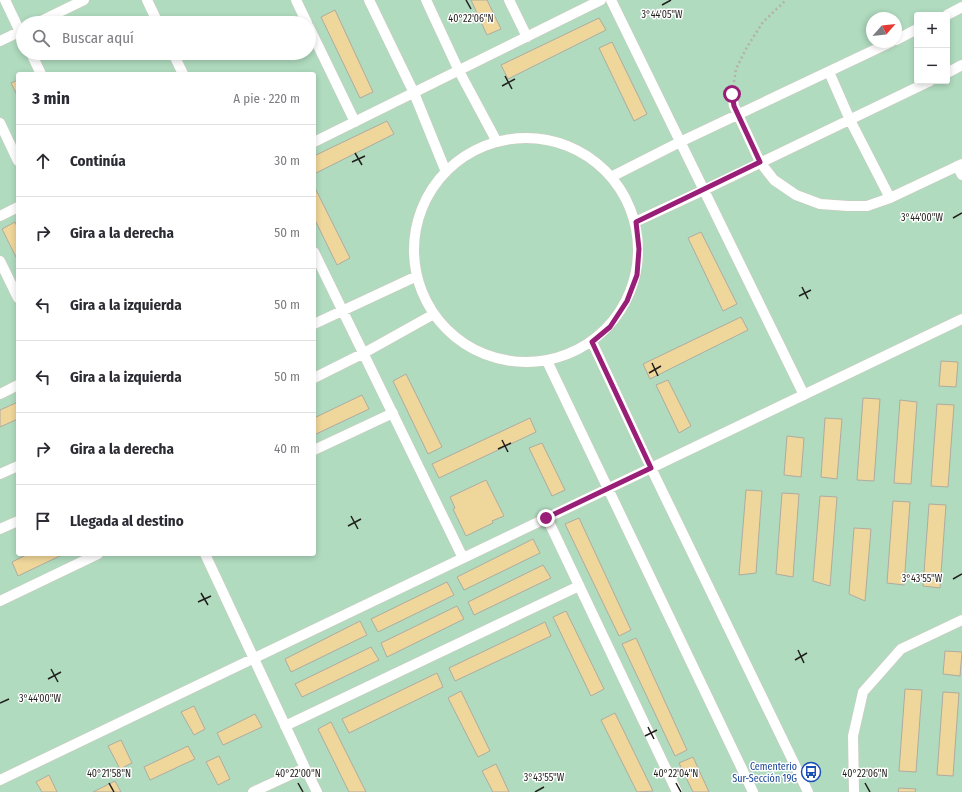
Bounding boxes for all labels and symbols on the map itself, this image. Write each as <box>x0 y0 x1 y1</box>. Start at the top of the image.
text: 3°44'05"W <box>641 9 683 21</box>
north arrow <box>866 12 902 48</box>
text: 40°22'06"N <box>448 13 494 25</box>
route start <box>723 85 741 103</box>
text: 3°44'00"W <box>901 212 943 224</box>
route end <box>537 509 555 527</box>
text: 3°43'55"W <box>902 573 943 585</box>
text: 3°44'00"W <box>19 693 61 705</box>
place label: Cementerio Sur-Sección 19G <box>732 761 797 785</box>
bus stop icon: Cementerio Sur-Sección 19G <box>800 761 822 783</box>
text: 40°21'58"N <box>87 768 131 780</box>
text: 40°22'00"N <box>275 768 321 780</box>
text: 40°22'04"N <box>654 768 698 780</box>
text: 40°22'06"N <box>842 768 888 780</box>
text: 3°43'55"W <box>524 772 565 784</box>

